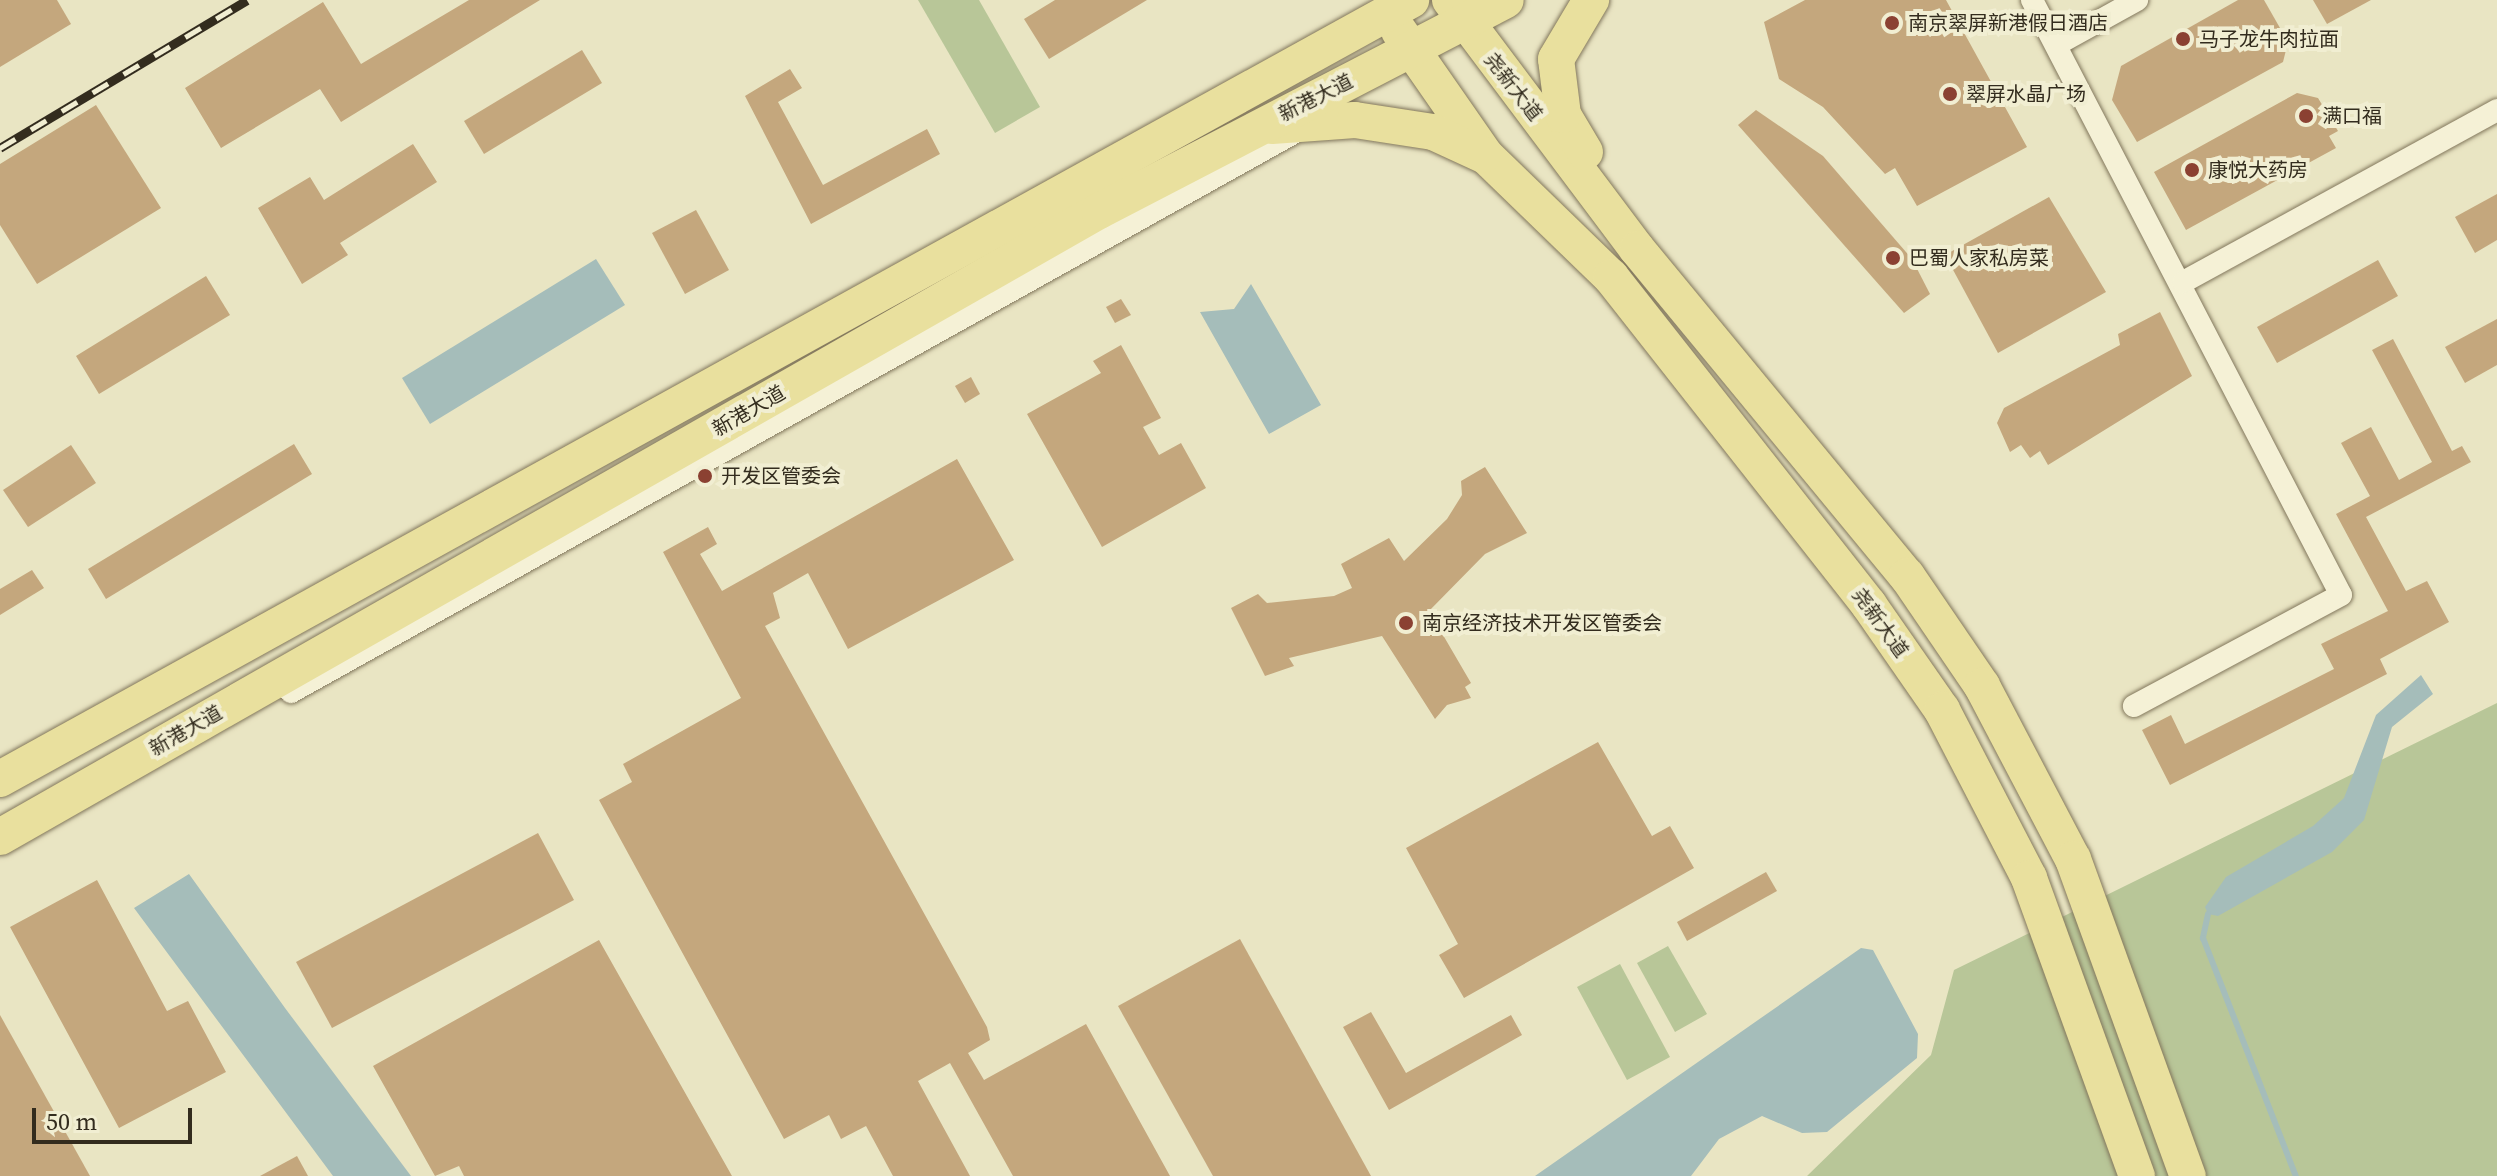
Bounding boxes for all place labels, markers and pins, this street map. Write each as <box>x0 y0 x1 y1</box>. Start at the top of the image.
place label: 南京翠屏新港假日酒店 <box>1908 11 2108 35</box>
marker: 南京翠屏新港假日酒店 <box>1883 14 1901 32</box>
place label: 马子龙牛肉拉面 <box>2199 27 2339 51</box>
marker: 马子龙牛肉拉面 <box>2174 30 2192 48</box>
place label: 翠屏水晶广场 <box>1966 82 2086 106</box>
marker: 翠屏水晶广场 <box>1941 85 1959 103</box>
place label: 满口福 <box>2322 104 2382 128</box>
marker: 满口福 <box>2297 107 2315 125</box>
place label: 康悦大药房 <box>2208 158 2308 182</box>
marker: 康悦大药房 <box>2183 161 2201 179</box>
place label: 巴蜀人家私房菜 <box>1909 246 2049 270</box>
marker: 巴蜀人家私房菜 <box>1884 249 1902 267</box>
place label: 开发区管委会 <box>721 464 841 488</box>
marker: 开发区管委会 <box>696 467 714 485</box>
place label: 南京经济技术开发区管委会 <box>1422 611 1662 635</box>
marker: 南京经济技术开发区管委会 <box>1397 614 1415 632</box>

